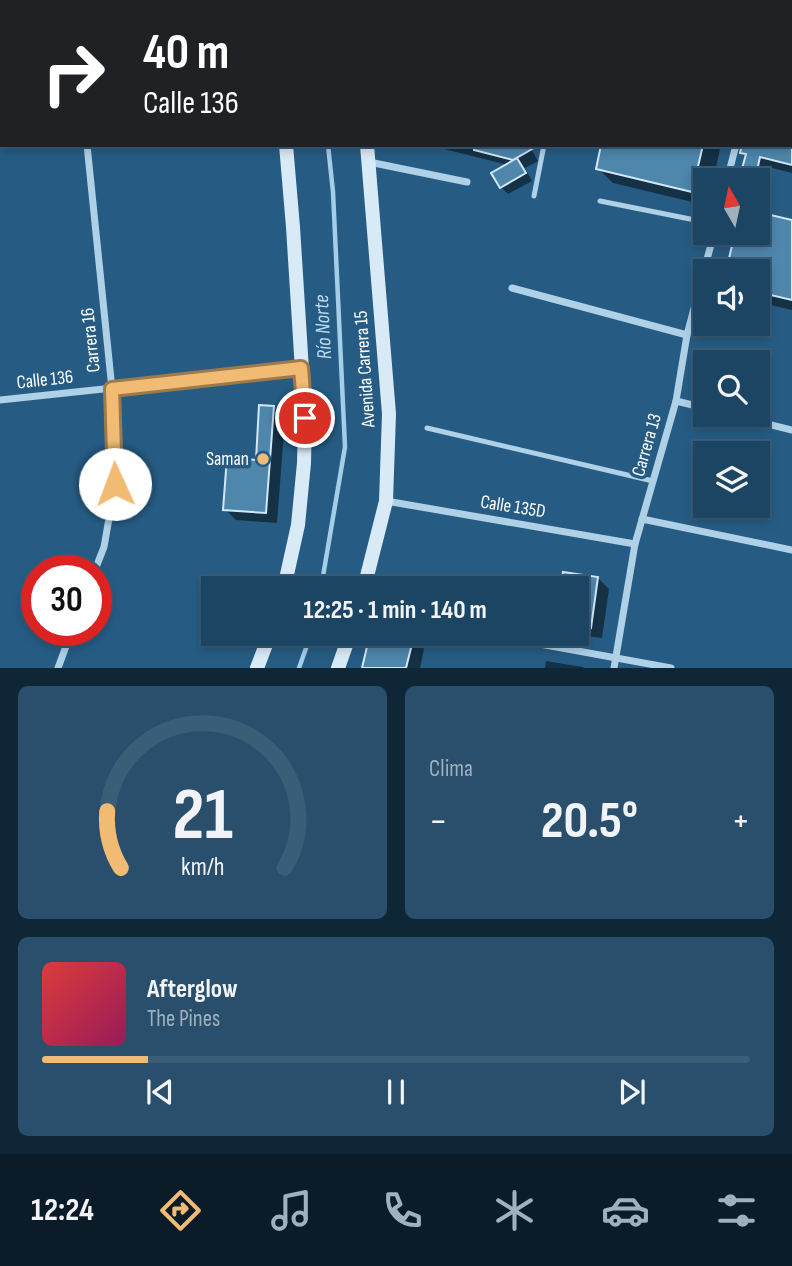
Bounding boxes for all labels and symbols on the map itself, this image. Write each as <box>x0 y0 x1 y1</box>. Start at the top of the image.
north arrow <box>693 168 770 245</box>
water label: Río Norte <box>309 294 337 360</box>
street label: Carrera 16 <box>76 307 106 373</box>
street label: Avenida Carrera 15 <box>349 310 381 429</box>
street label: Calle 136 <box>16 366 74 394</box>
pin <box>275 388 335 448</box>
street label: Carrera 13 <box>627 411 667 479</box>
position arrow <box>78 447 152 521</box>
place label: Saman <box>206 448 249 471</box>
marker: Saman <box>255 451 271 467</box>
street label: Calle 135D <box>479 491 547 523</box>
speed limit sign: 30 <box>21 555 112 646</box>

